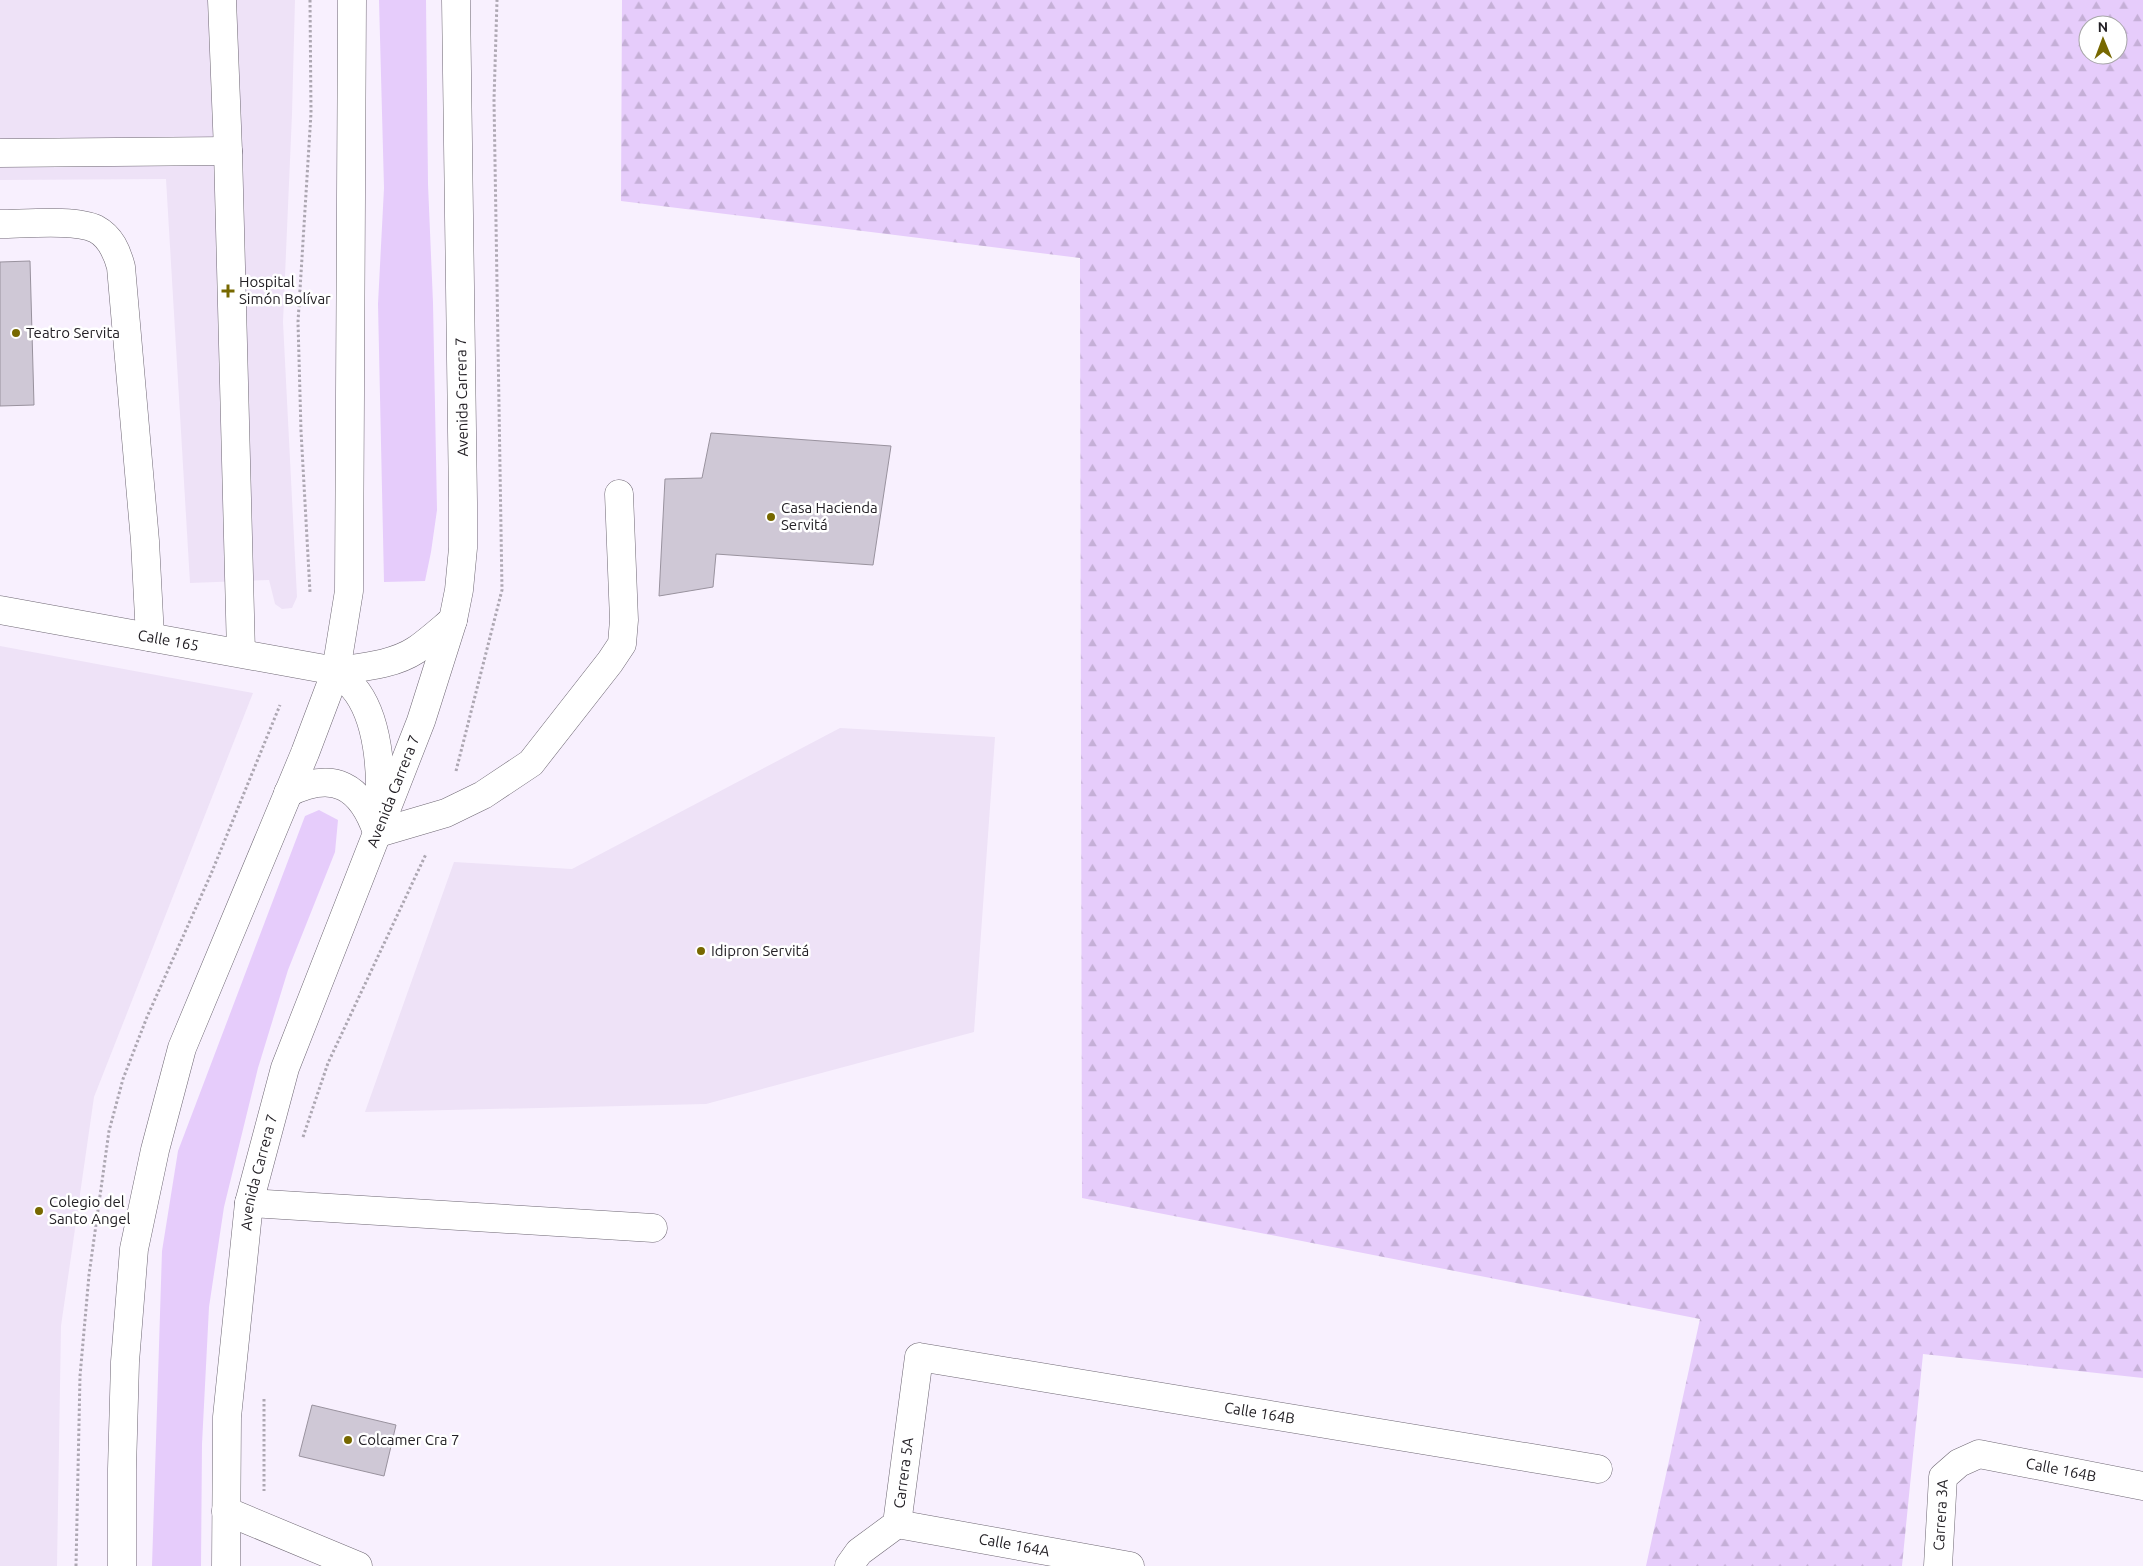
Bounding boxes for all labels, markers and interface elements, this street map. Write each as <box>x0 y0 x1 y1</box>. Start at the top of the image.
north arrow <box>2078 15 2128 65</box>
text: N <box>2097 19 2108 35</box>
place label: Hospital Simón Bolívar <box>239 273 331 307</box>
marker: Hospital Simón Bolívar <box>221 284 235 298</box>
place label: Teatro Servita <box>26 324 120 341</box>
marker: Teatro Servita <box>10 327 22 339</box>
street label: Avenida Carrera 7 <box>452 337 471 457</box>
place label: Casa Hacienda Servitá <box>781 499 878 533</box>
marker: Casa Hacienda Servitá <box>765 511 777 523</box>
street label: Calle 165 <box>136 626 200 654</box>
street label: Avenida Carrera 7 <box>363 733 423 850</box>
place label: Idipron Servitá <box>711 942 809 959</box>
marker: Idipron Servitá <box>695 945 707 957</box>
street label: Avenida Carrera 7 <box>237 1112 280 1231</box>
place label: Colegio del Santo Angel <box>49 1193 130 1227</box>
marker: Colegio del Santo Angel <box>33 1205 45 1217</box>
street label: Calle 164B <box>1223 1398 1296 1427</box>
place label: Colcamer Cra 7 <box>358 1431 459 1448</box>
marker: Colcamer Cra 7 <box>342 1434 354 1446</box>
street label: Carrera 5A <box>890 1436 916 1509</box>
street label: Calle 164B <box>2025 1454 2098 1485</box>
street label: Carrera 3A <box>1930 1479 1951 1551</box>
street label: Calle 164A <box>977 1530 1051 1559</box>

